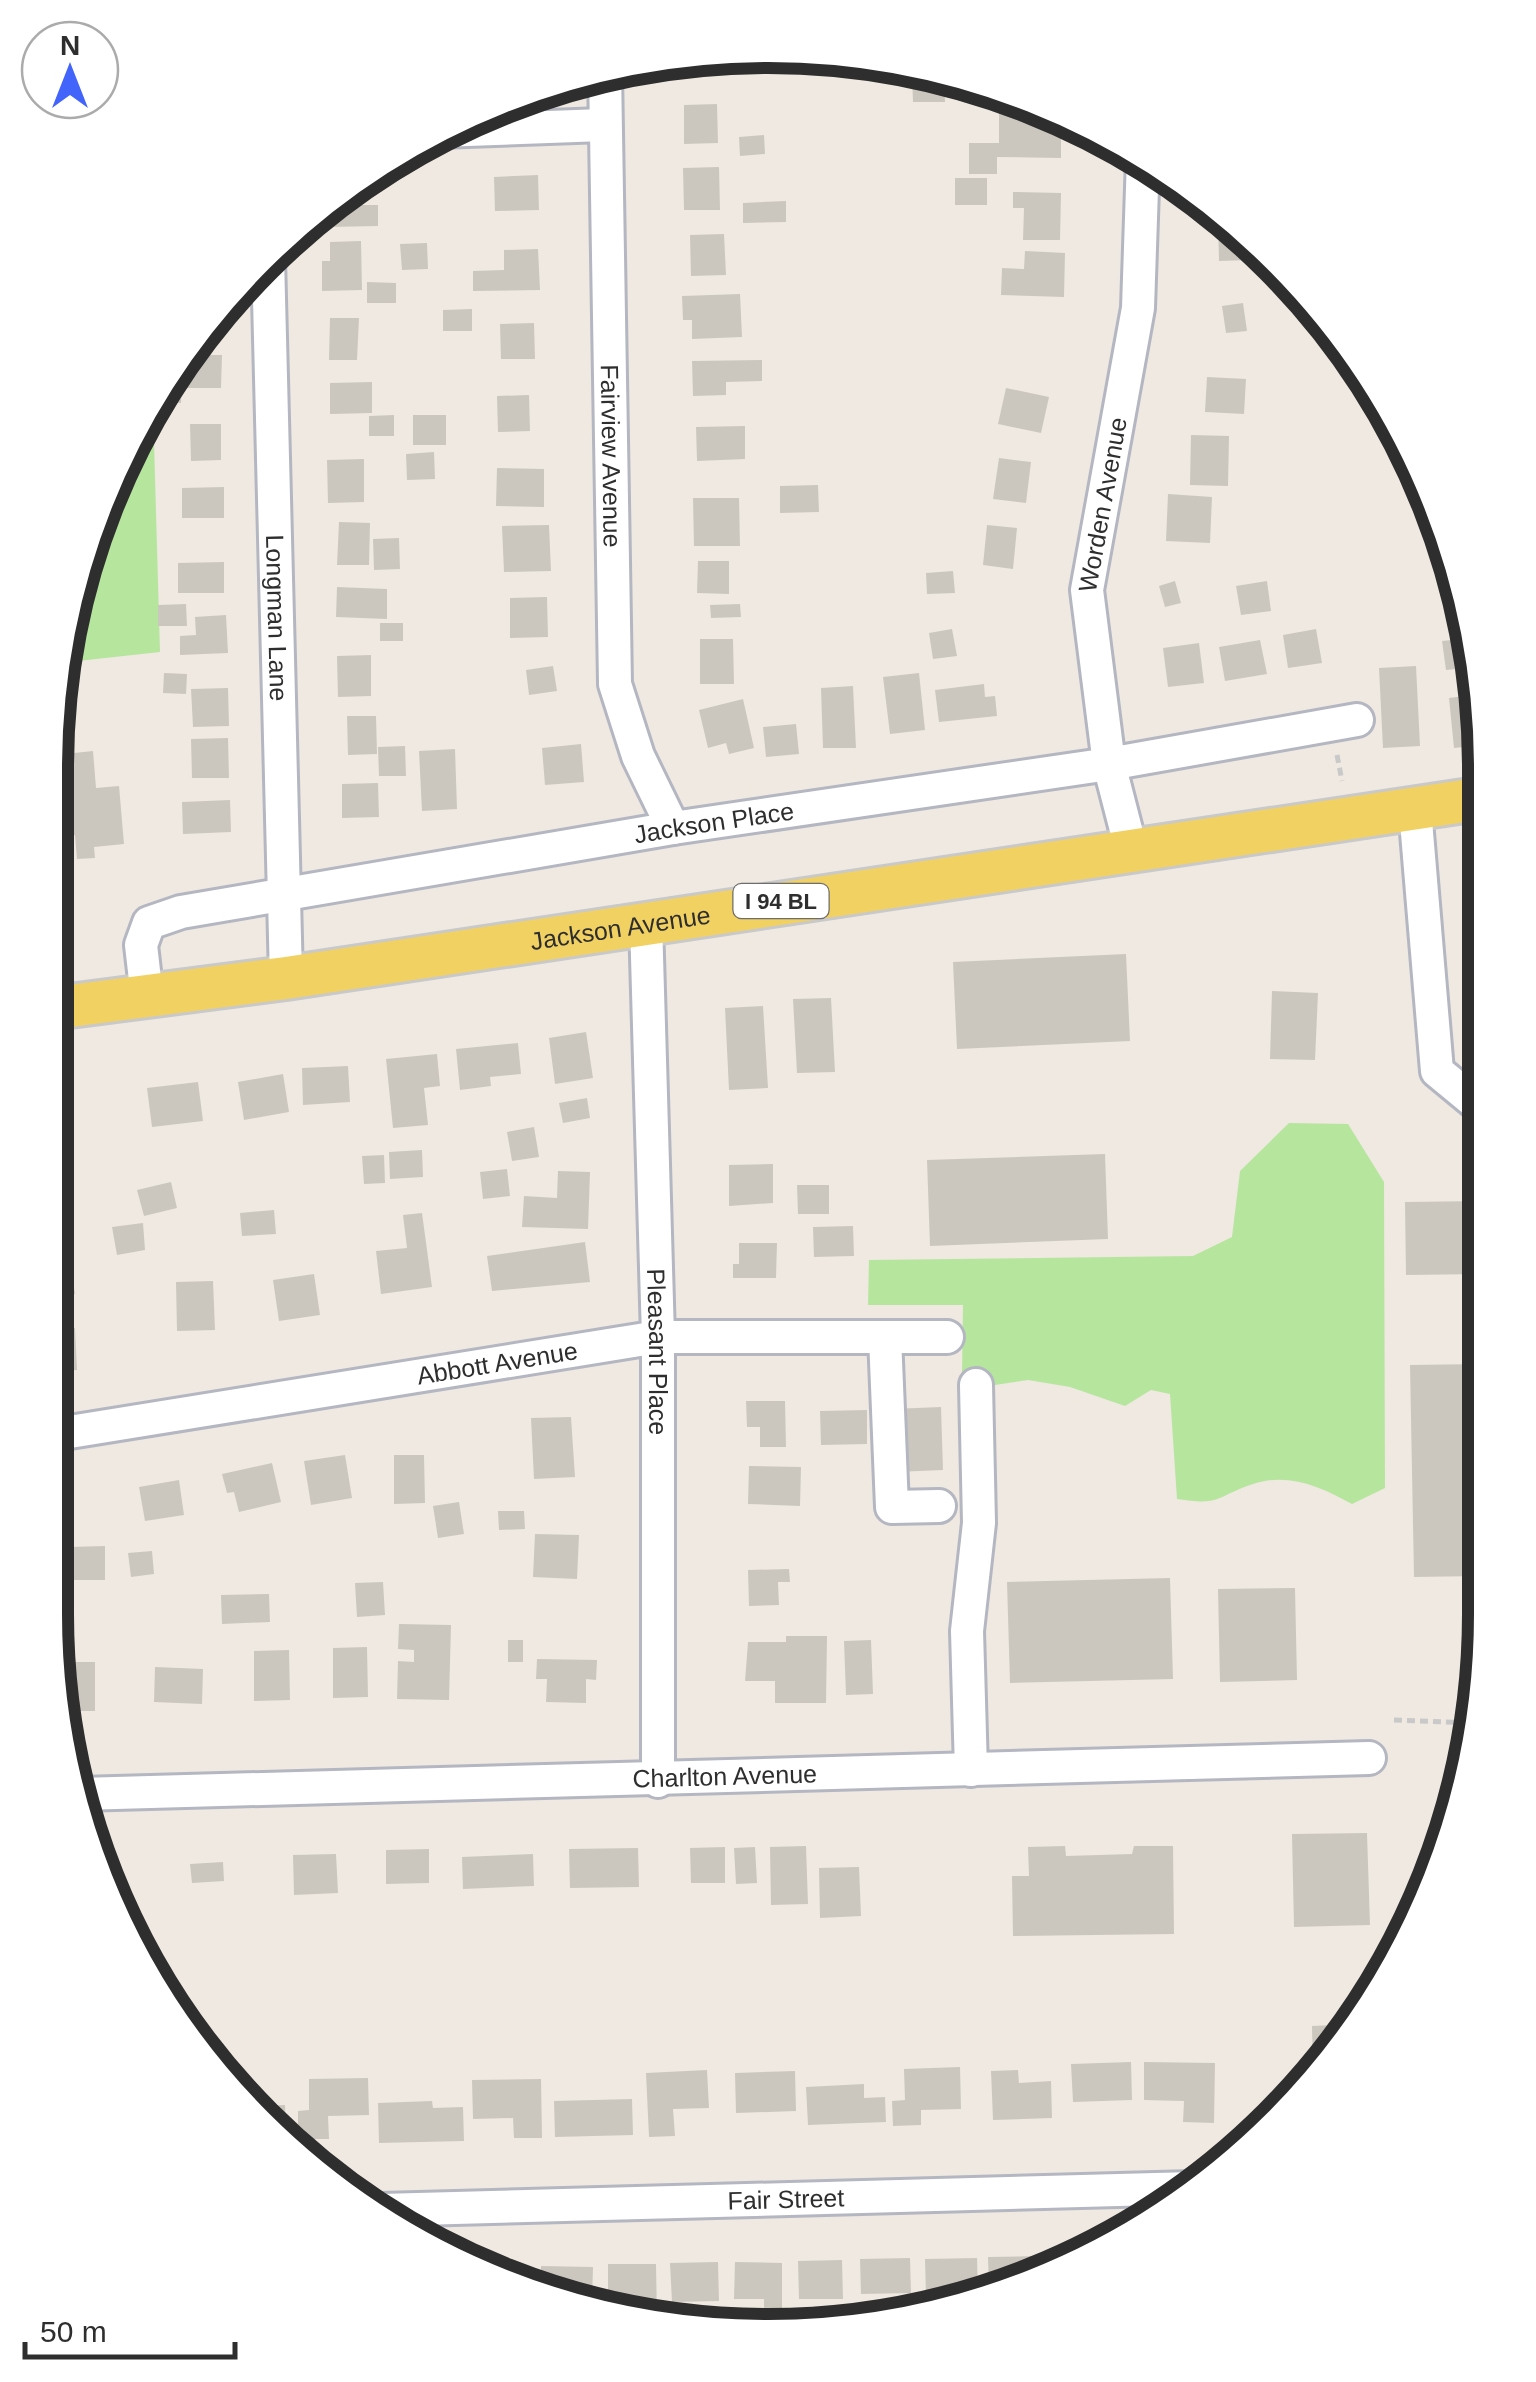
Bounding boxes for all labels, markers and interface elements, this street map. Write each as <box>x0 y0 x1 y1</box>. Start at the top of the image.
north arrow <box>20 20 120 120</box>
text: N <box>60 30 80 61</box>
street label: Fairview Avenue <box>596 364 627 548</box>
street label: Worden Avenue <box>1073 415 1132 594</box>
street label: Longman Lane <box>261 534 293 702</box>
street label: Jackson Place <box>632 796 796 848</box>
road number: I 94 BL <box>734 884 828 918</box>
street label: Jackson Avenue <box>528 900 712 955</box>
street label: Pleasant Place <box>642 1268 672 1435</box>
street label: Abbott Avenue <box>415 1336 580 1390</box>
street label: Charlton Avenue <box>632 1759 817 1793</box>
street label: Fair Street <box>727 2183 845 2215</box>
scale bar <box>25 2297 235 2359</box>
text: 50 m <box>40 2315 107 2348</box>

